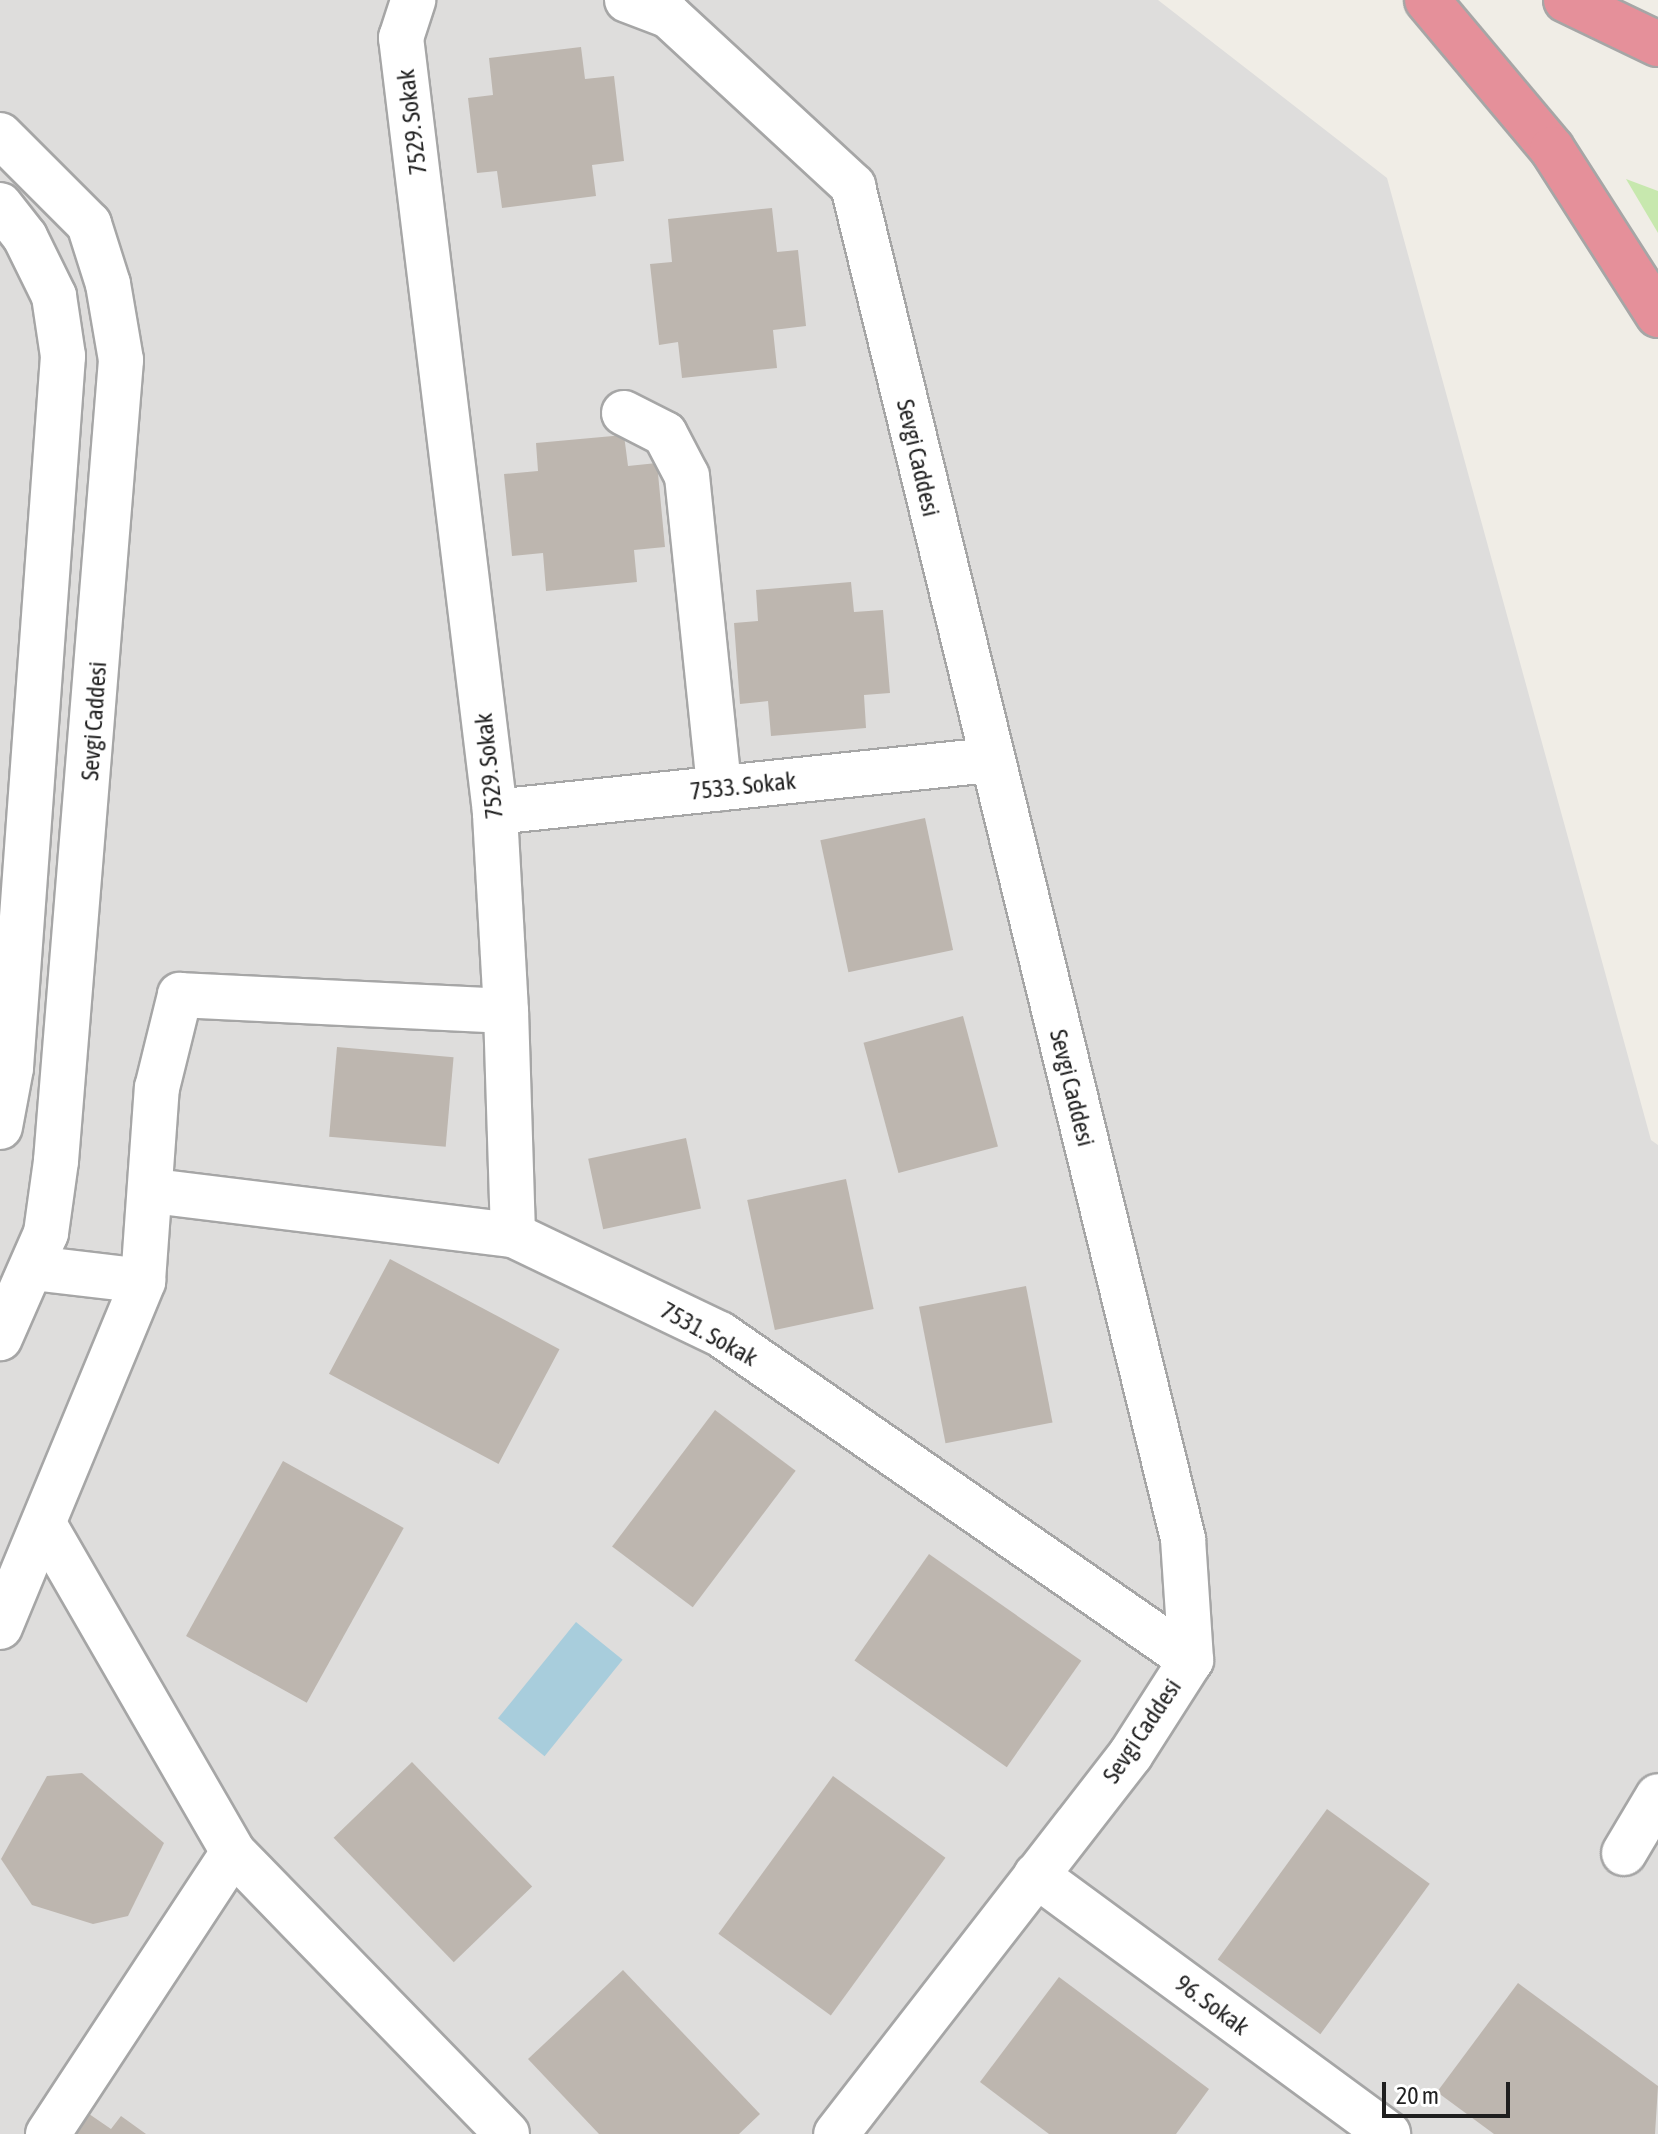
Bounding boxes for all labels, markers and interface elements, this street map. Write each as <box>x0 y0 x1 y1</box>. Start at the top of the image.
street label: 7529. Sokak <box>391 67 433 177</box>
street label: Sevgi Caddesi <box>891 397 945 519</box>
street label: Sevgi Caddesi <box>75 660 113 782</box>
street label: 7529. Sokak <box>469 712 509 820</box>
street label: 7533. Sokak <box>689 766 797 806</box>
street label: Sevgi Caddesi <box>1044 1027 1100 1149</box>
street label: 7531. Sokak <box>656 1296 762 1372</box>
street label: Sevgi Caddesi <box>1097 1673 1187 1789</box>
street label: 96. Sokak <box>1170 1969 1254 2041</box>
scale bar <box>1386 2066 1514 2116</box>
text: 20 m <box>1396 2082 1439 2109</box>

